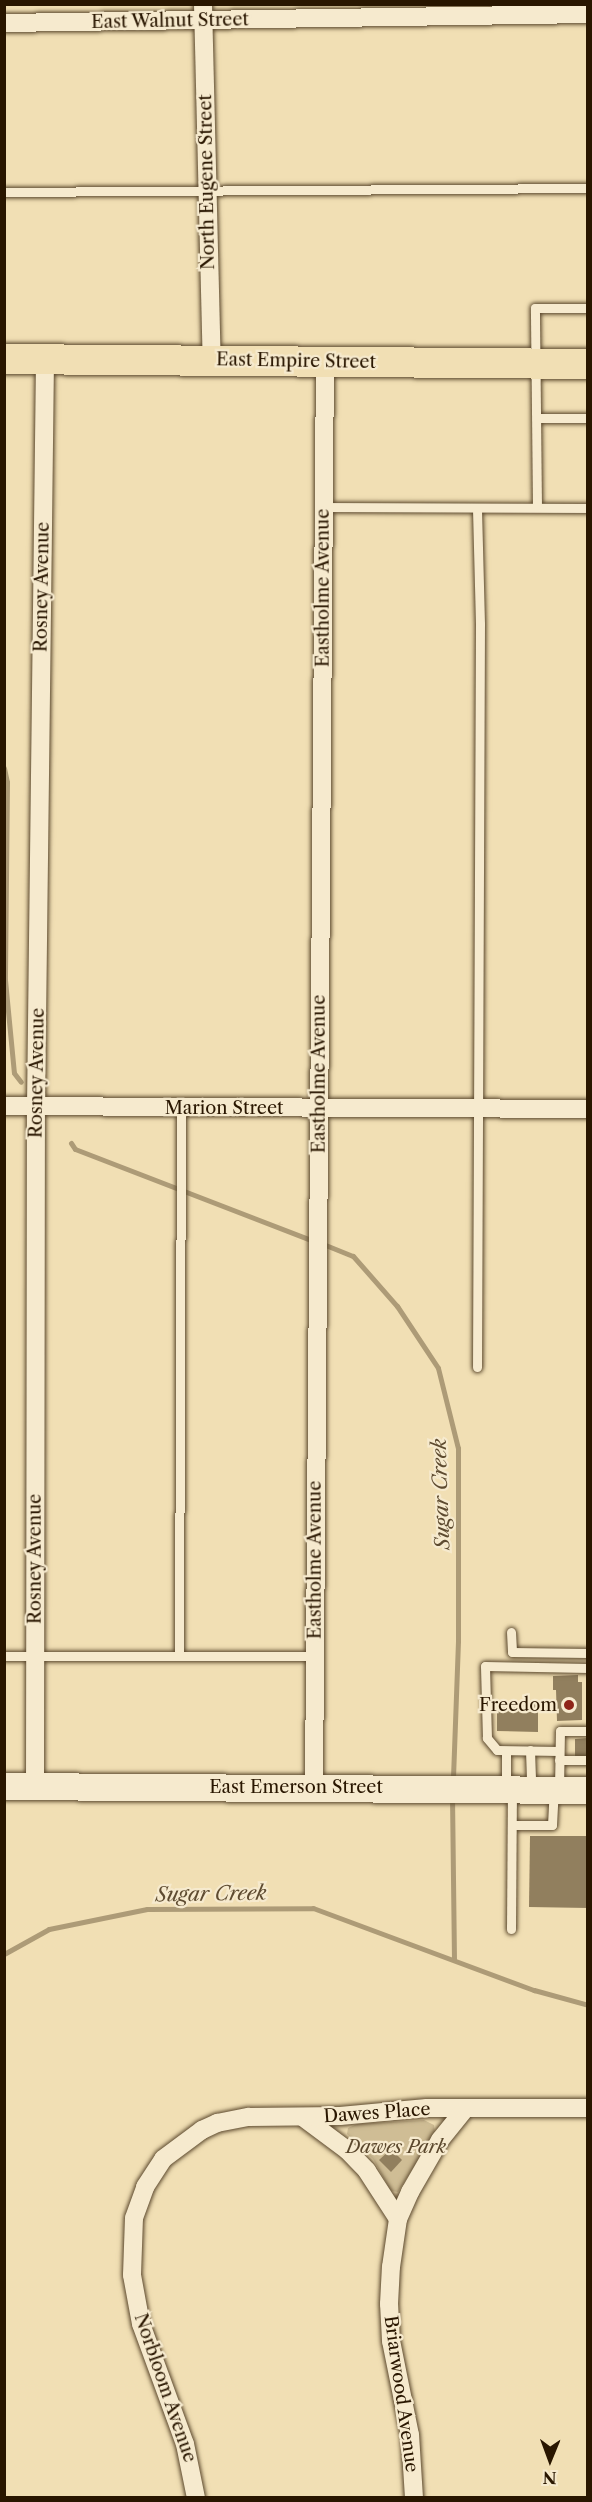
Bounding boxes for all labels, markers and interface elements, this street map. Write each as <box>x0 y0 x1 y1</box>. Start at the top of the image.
street label: East Walnut Street <box>91 9 249 33</box>
street label: North Eugene Street <box>195 94 219 270</box>
street label: East Empire Street <box>216 349 376 373</box>
street label: Eastholme Avenue <box>312 508 334 668</box>
street label: Rosney Avenue <box>30 521 54 653</box>
street label: Eastholme Avenue <box>308 994 330 1154</box>
street label: Rosney Avenue <box>25 1007 49 1139</box>
street label: Marion Street <box>165 1097 283 1119</box>
water label: Sugar Creek <box>427 1438 455 1550</box>
street label: Eastholme Avenue <box>304 1480 326 1640</box>
street label: Rosney Avenue <box>24 1493 46 1625</box>
place label: Freedom <box>479 1694 557 1716</box>
marker: Freedom <box>562 1698 576 1712</box>
street label: East Emerson Street <box>209 1776 383 1798</box>
water label: Sugar Creek <box>155 1881 267 1907</box>
street label: Dawes Place <box>323 2098 431 2128</box>
park label: Dawes Park <box>346 2136 446 2158</box>
street label: Norbloom Avenue <box>129 2310 201 2466</box>
street label: Briarwood Avenue <box>379 2314 423 2474</box>
north arrow <box>520 2430 580 2490</box>
text: N <box>543 2468 557 2488</box>

